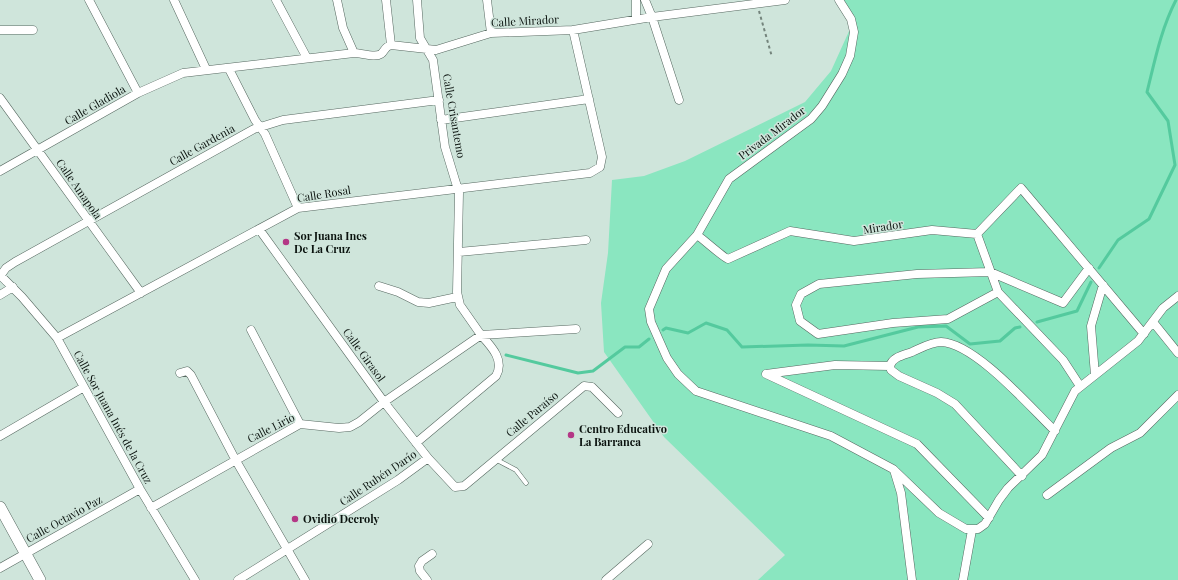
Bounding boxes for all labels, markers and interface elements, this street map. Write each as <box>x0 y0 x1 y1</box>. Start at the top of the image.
street label: Calle Mirador <box>491 11 559 30</box>
street label: Calle Crisantemo <box>440 73 469 159</box>
street label: Calle Gladiola <box>62 81 128 128</box>
street label: Privada Mirador <box>735 102 808 163</box>
street label: Calle Gardenia <box>166 120 238 169</box>
street label: Calle Amapola <box>53 156 106 222</box>
street label: Calle Rosal <box>296 182 352 205</box>
street label: Mirador <box>862 216 904 237</box>
place label: Sor Juana Ines De La Cruz <box>294 228 367 256</box>
marker: Sor Juana Ines De La Cruz <box>281 237 291 247</box>
street label: Calle Girasol <box>340 325 389 385</box>
street label: Calle Sor Juana Inés de la Cruz <box>71 347 156 486</box>
street label: Calle Paraíso <box>502 387 561 440</box>
street label: Calle Lirio <box>244 409 297 446</box>
place label: Centro Educativo La Barranca <box>579 421 667 449</box>
marker: Centro Educativo La Barranca <box>566 430 576 440</box>
street label: Calle Rubén Darío <box>336 446 419 509</box>
street label: Calle Octavio Paz <box>23 491 104 546</box>
place label: Ovidio Decroly <box>303 511 380 526</box>
marker: Ovidio Decroly <box>290 514 300 524</box>

